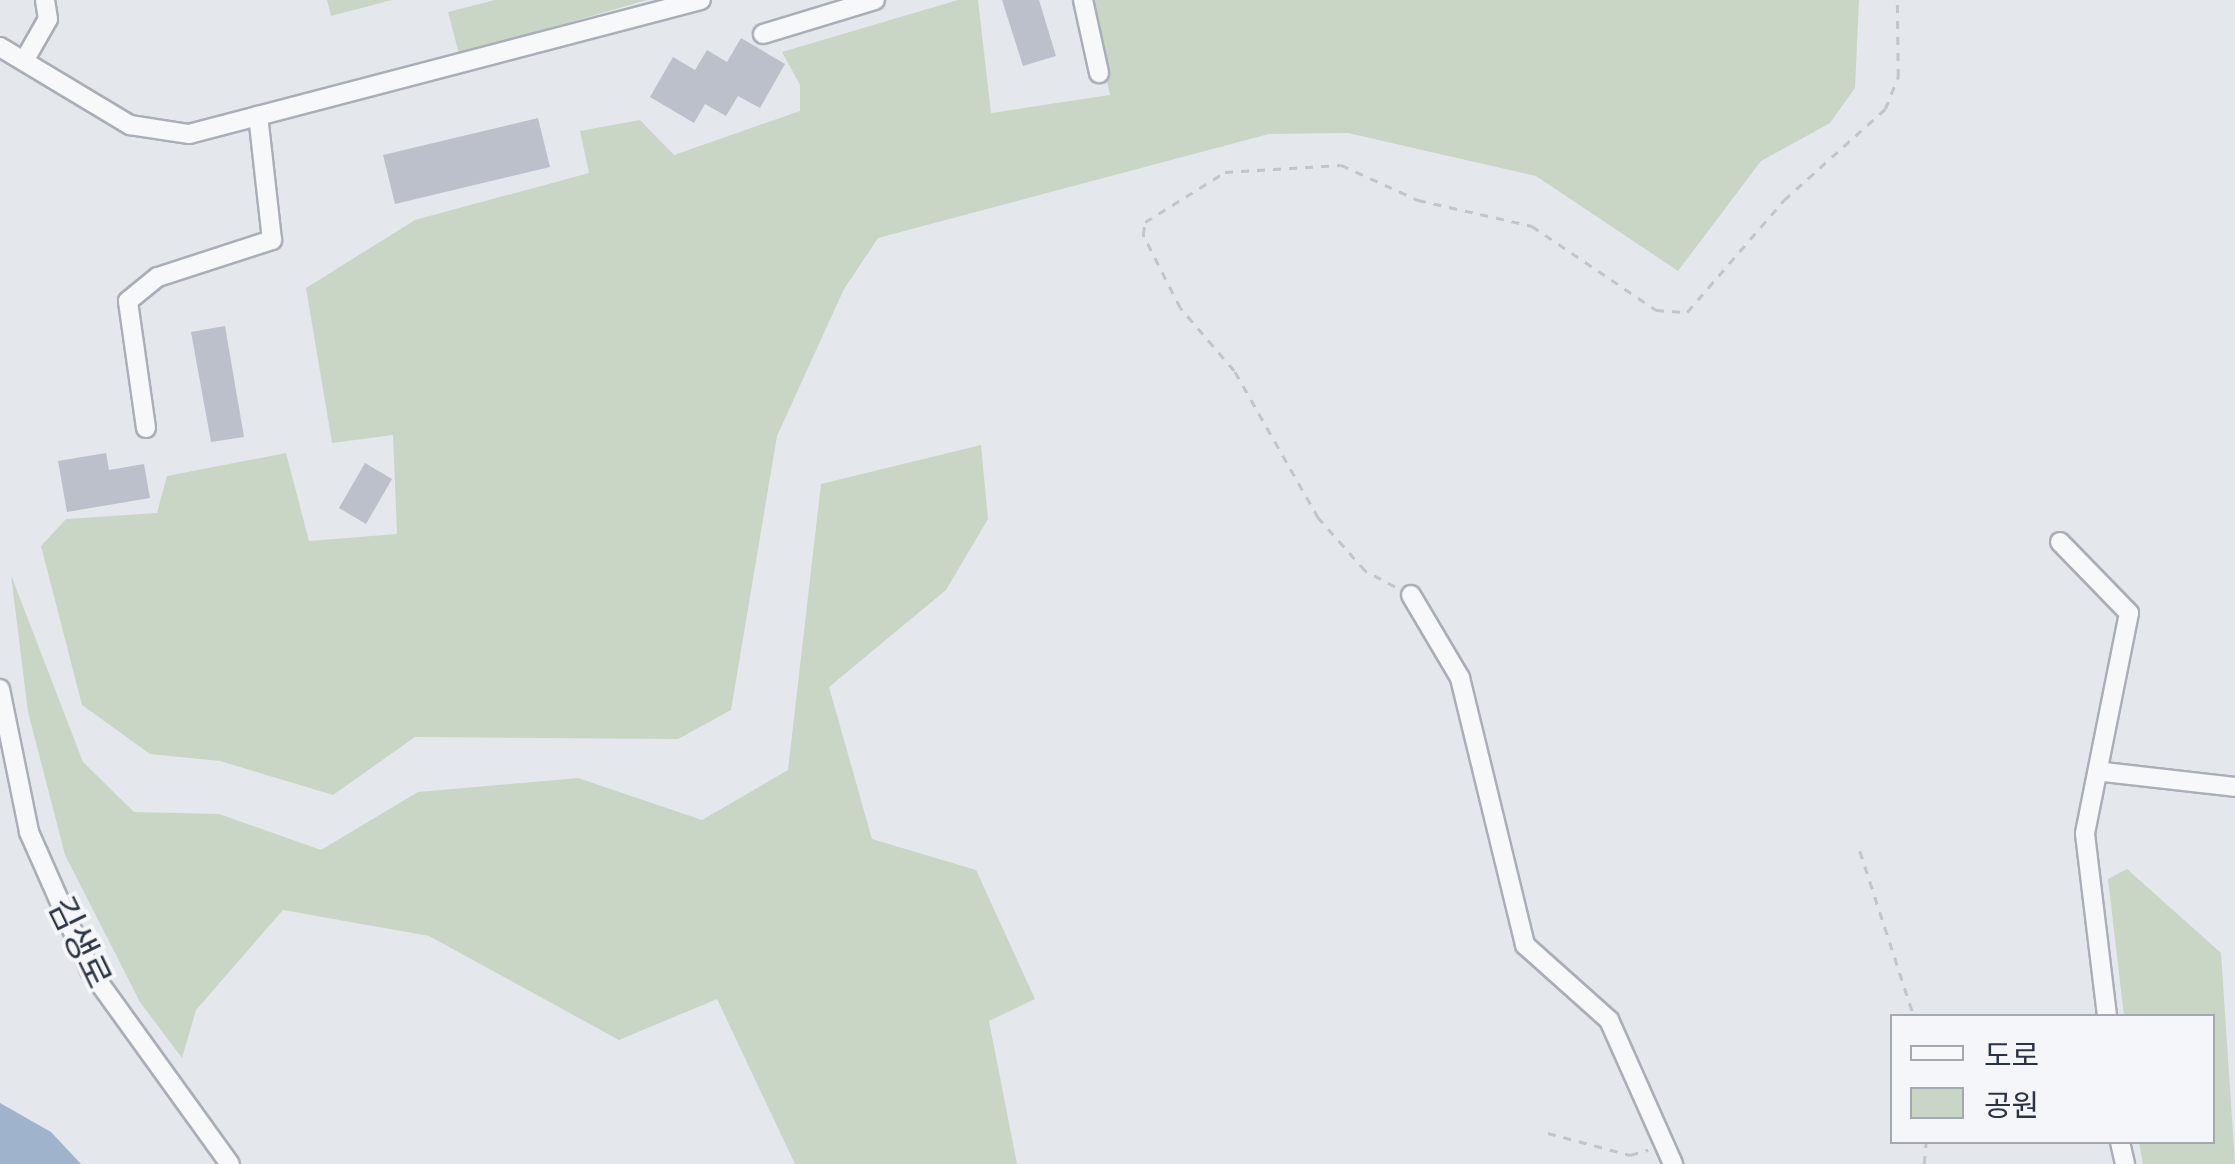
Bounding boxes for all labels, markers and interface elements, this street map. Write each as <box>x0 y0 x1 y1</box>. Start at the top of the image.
street label: 김생로 <box>41 889 121 995</box>
legend <box>1890 1014 2215 1144</box>
text: 도로 <box>1984 1034 2039 1075</box>
text: 공원 <box>1984 1084 2039 1125</box>

